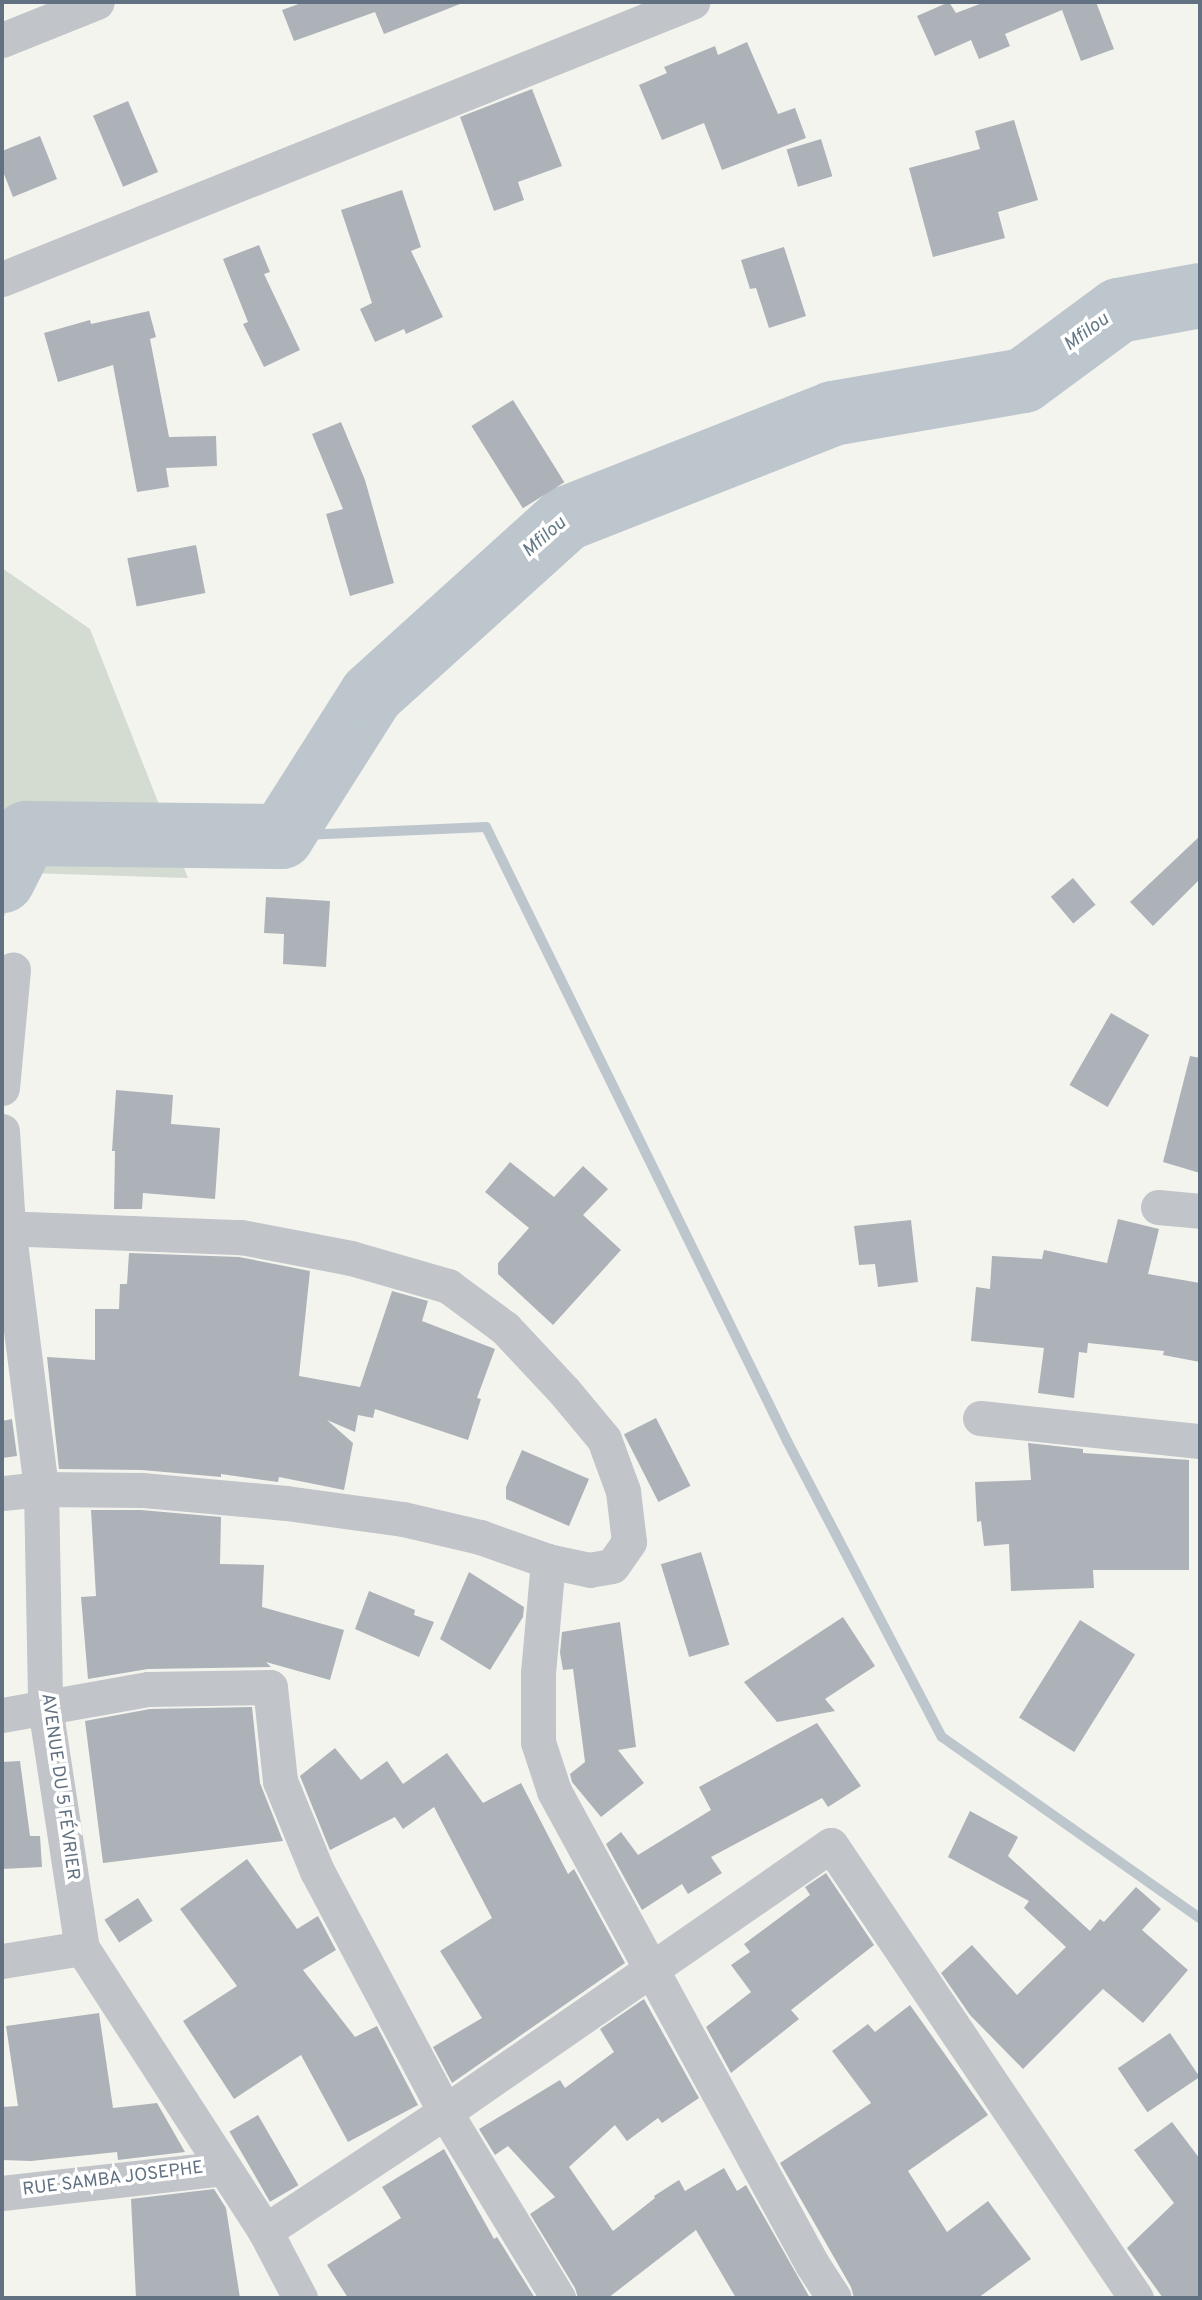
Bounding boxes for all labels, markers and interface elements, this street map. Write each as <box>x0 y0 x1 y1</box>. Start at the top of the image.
water label: Mfilou <box>1060 309 1114 357</box>
water label: Mfilou <box>518 513 572 563</box>
street label: AVENUE DU 5 FÉVRIER <box>35 1692 83 1882</box>
street label: RUE SAMBA JOSEPHE <box>21 2158 205 2202</box>

